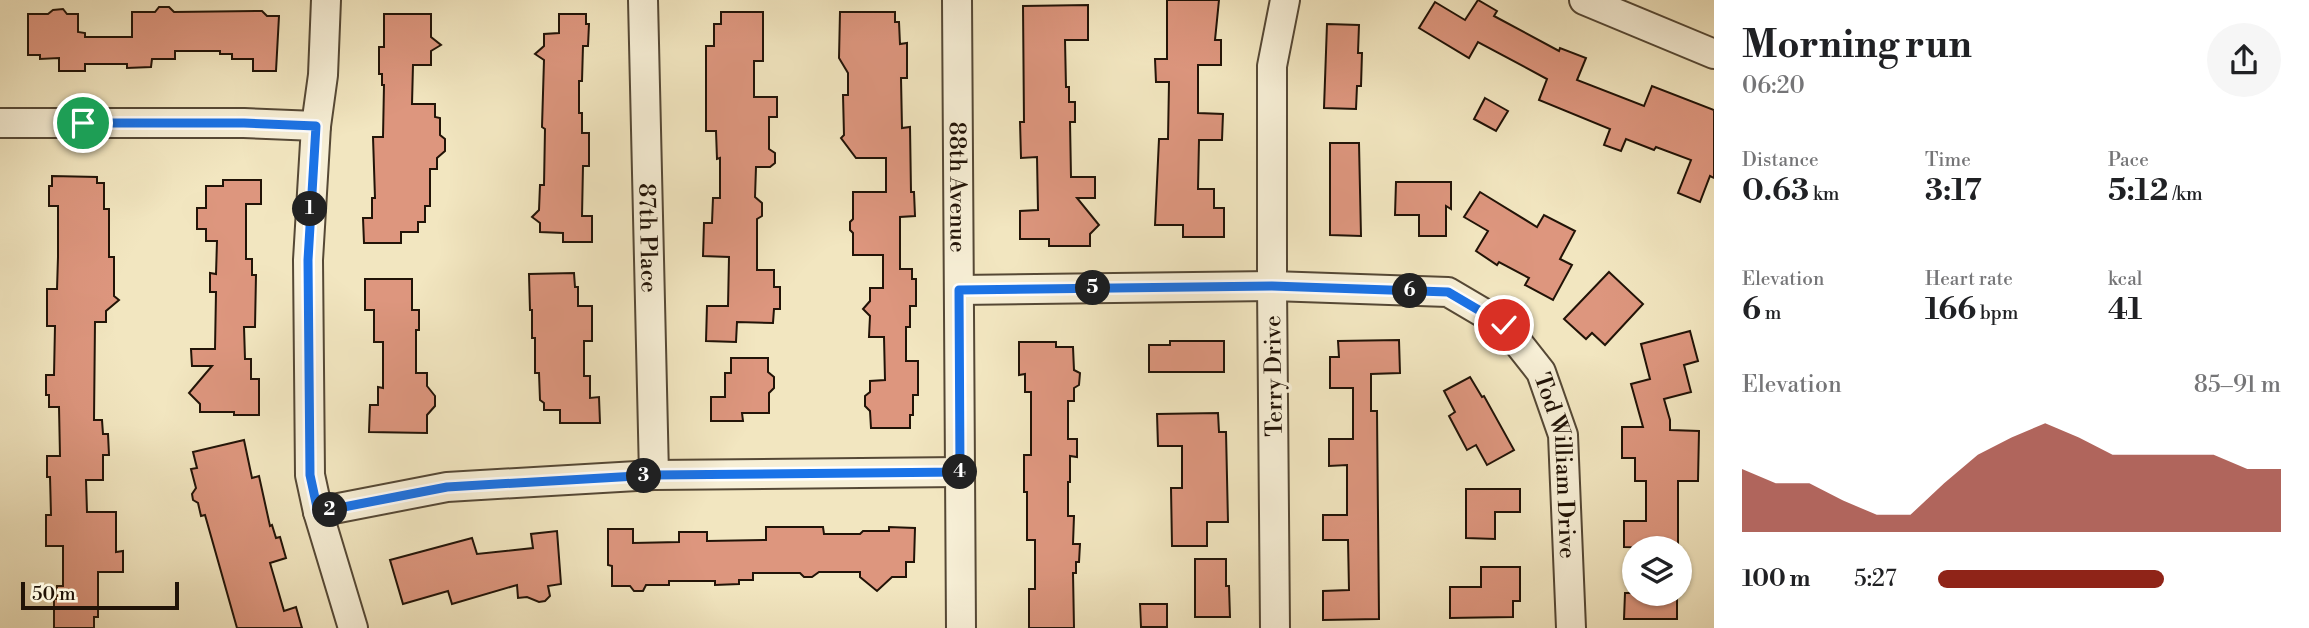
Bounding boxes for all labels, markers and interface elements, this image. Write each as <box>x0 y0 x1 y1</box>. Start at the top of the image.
text: Morning run <box>1742 22 1972 69</box>
button: share <box>2207 23 2281 97</box>
text: 06:20 <box>1742 72 1805 100</box>
pin <box>53 93 113 153</box>
icon: arrive <box>64 104 102 142</box>
street label: 88th Avenue <box>943 121 972 253</box>
text: Distance <box>1742 148 1819 172</box>
text: Time <box>1925 148 1971 172</box>
text: Pace <box>2108 148 2149 172</box>
text: 0.63 <box>1742 172 1809 210</box>
text: 3:17 <box>1925 172 1982 210</box>
text: 5:12 <box>2108 172 2169 210</box>
text: km <box>1809 182 1839 206</box>
text: /km <box>2169 182 2203 206</box>
street label: 87th Place <box>632 183 663 293</box>
pin: 1 <box>292 192 328 227</box>
text: 1 <box>305 196 314 220</box>
text: Elevation <box>1742 267 1824 291</box>
text: Heart rate <box>1925 267 2013 291</box>
text: kcal <box>2108 267 2142 291</box>
pin: 5 <box>1076 270 1110 306</box>
pin: 6 <box>1392 274 1428 308</box>
text: 5 <box>1087 275 1098 299</box>
text: 6 <box>1404 278 1415 302</box>
text: 6 <box>1742 291 1761 329</box>
text: 166 <box>1925 291 1976 329</box>
text: 41 <box>2108 291 2142 329</box>
pin <box>1474 295 1534 355</box>
text: m <box>1761 301 1781 325</box>
text: bpm <box>1976 301 2019 325</box>
icon: check <box>1485 306 1523 344</box>
street label: Terry Drive <box>1259 315 1289 437</box>
street label: Tod William Drive <box>1527 369 1581 559</box>
text: Elevation <box>1742 371 1842 399</box>
text: 85–91 m <box>2194 371 2281 399</box>
pin: 4 <box>942 454 978 490</box>
pin: 3 <box>626 458 662 494</box>
text: 4 <box>953 459 966 483</box>
text: 3 <box>638 463 649 487</box>
pin: 2 <box>312 492 348 528</box>
text: 2 <box>324 497 335 521</box>
map controls <box>1622 536 1692 606</box>
button: layers <box>1622 536 1692 606</box>
text: 100 m <box>1742 565 1810 593</box>
text: 5:27 <box>1854 565 1896 593</box>
scale bar <box>21 579 178 611</box>
text: 50 m <box>32 582 76 606</box>

